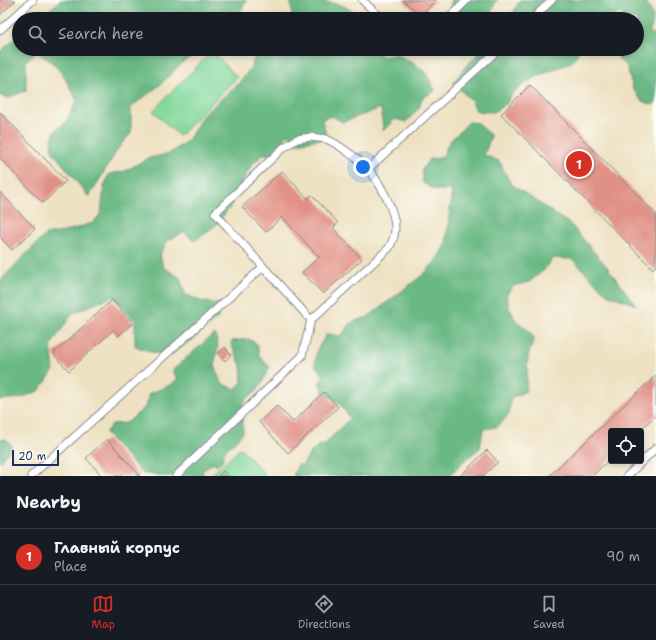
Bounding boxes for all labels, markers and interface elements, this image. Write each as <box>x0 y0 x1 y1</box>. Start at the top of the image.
search box <box>12 12 644 56</box>
icon: search <box>26 23 48 45</box>
text: Search here <box>58 24 144 44</box>
pin: 1 <box>566 149 592 179</box>
your location <box>353 157 373 177</box>
map controls <box>608 428 644 464</box>
button: locate <box>608 428 644 464</box>
scale bar <box>12 448 59 467</box>
text: 20 m <box>18 449 46 464</box>
text: Nearby <box>16 491 81 513</box>
text: Главный корпус <box>54 538 180 558</box>
text: 1 <box>26 548 32 565</box>
text: 90 m <box>606 548 640 565</box>
text: Place <box>54 558 87 575</box>
tab: Map <box>91 593 115 632</box>
tab: Directions <box>298 593 350 632</box>
tab: Saved <box>533 593 565 632</box>

